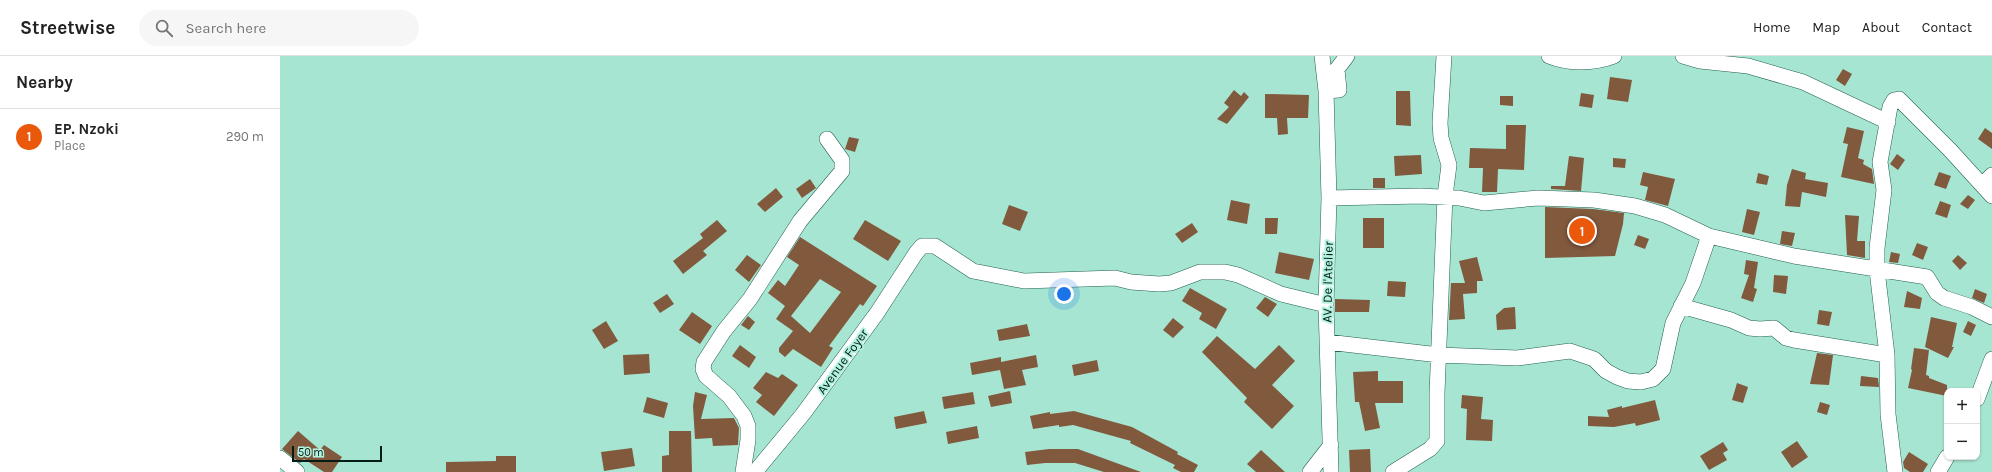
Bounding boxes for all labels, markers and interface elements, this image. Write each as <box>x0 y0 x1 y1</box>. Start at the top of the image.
search box <box>139 10 419 46</box>
text: Streetwise <box>20 17 115 39</box>
icon: search <box>153 17 175 39</box>
text: Search here <box>185 19 266 37</box>
text: Home <box>1753 19 1790 36</box>
text: Map <box>1812 19 1840 36</box>
text: About <box>1862 19 1900 36</box>
text: Contact <box>1922 19 1972 36</box>
text: Nearby <box>16 72 73 92</box>
text: EP. Nzoki <box>54 120 119 138</box>
text: 1 <box>27 129 31 144</box>
text: 290 m <box>226 129 264 144</box>
text: Place <box>54 138 85 153</box>
pin: 1 <box>1569 216 1595 246</box>
street label: AV. De l'Atelier <box>1319 241 1336 323</box>
your location <box>1054 284 1074 304</box>
street label: Avenue Foyer <box>814 326 871 397</box>
map controls <box>1944 388 1980 460</box>
button: + <box>1944 388 1980 424</box>
button: − <box>1944 424 1980 460</box>
scale bar <box>292 444 382 463</box>
text: 50 m <box>298 446 324 459</box>

